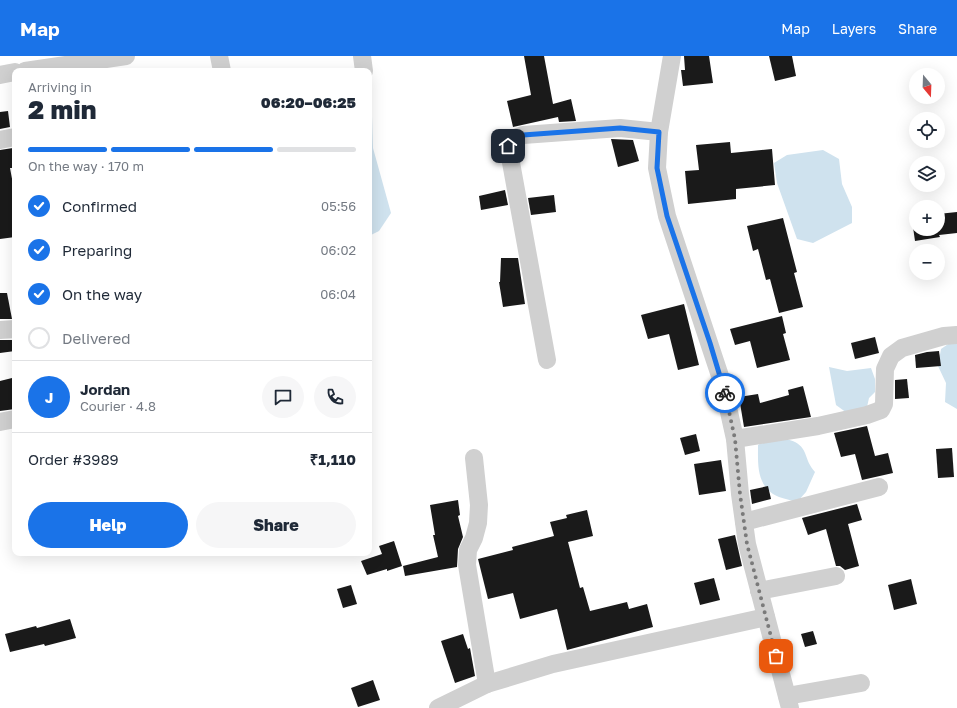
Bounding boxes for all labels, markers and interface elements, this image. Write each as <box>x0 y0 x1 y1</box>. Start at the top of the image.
text: Map <box>20 17 60 40</box>
text: Map <box>781 20 810 37</box>
text: Layers <box>832 20 876 37</box>
text: Share <box>898 20 937 37</box>
north arrow <box>909 68 945 104</box>
map controls <box>909 68 945 280</box>
text: Arriving in <box>28 79 92 95</box>
text: 06:20–06:25 <box>261 93 356 111</box>
text: 2 min <box>28 94 96 125</box>
button: locate <box>909 112 945 148</box>
pin <box>491 129 525 163</box>
icon: home <box>497 135 519 157</box>
button: layers <box>909 156 945 192</box>
text: On the way · 170 m <box>28 158 144 174</box>
icon: check <box>28 195 50 217</box>
text: Confirmed <box>62 197 137 215</box>
text: 05:56 <box>321 198 356 214</box>
button: + <box>909 200 945 236</box>
icon: check <box>28 239 50 261</box>
text: Preparing <box>62 241 132 259</box>
text: 06:02 <box>321 242 356 258</box>
button: − <box>909 244 945 280</box>
icon: check <box>28 283 50 305</box>
text: On the way <box>62 285 142 303</box>
text: 06:04 <box>320 286 356 302</box>
text: Delivered <box>62 329 130 347</box>
courier <box>705 373 745 413</box>
button: chat <box>262 376 304 418</box>
button: phone <box>314 376 356 418</box>
text: Jordan <box>80 380 130 398</box>
icon: bike <box>714 382 736 404</box>
text: J <box>45 388 53 406</box>
text: Courier · 4.8 <box>80 398 156 414</box>
text: Order #3989 <box>28 450 119 468</box>
text: ₹1,110 <box>310 450 356 468</box>
button: Help <box>28 502 188 548</box>
button: Share <box>196 502 356 548</box>
pin <box>759 639 793 673</box>
icon: bag <box>765 645 787 667</box>

